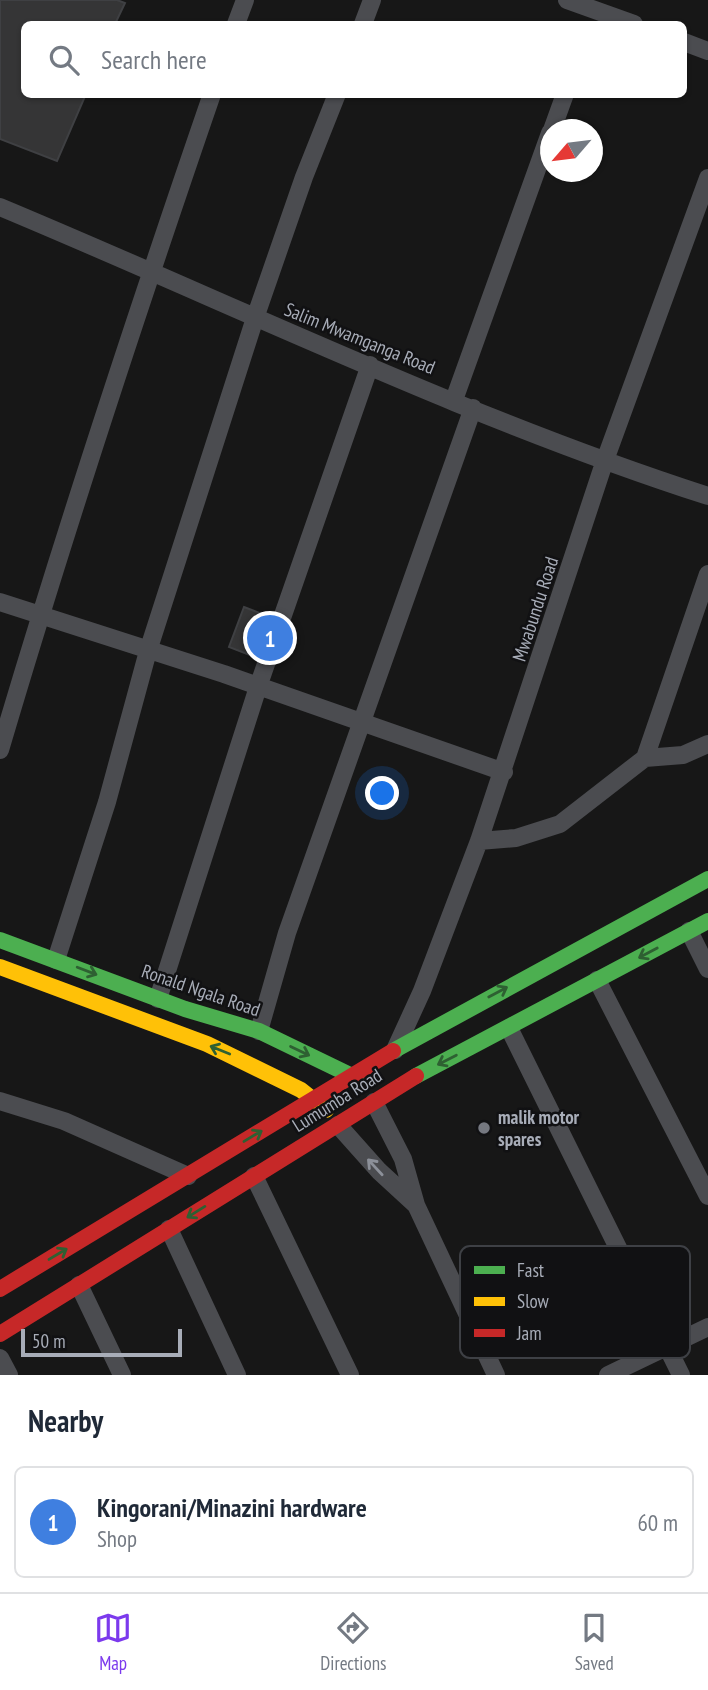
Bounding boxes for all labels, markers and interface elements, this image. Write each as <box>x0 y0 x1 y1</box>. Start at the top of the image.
search box <box>21 21 687 98</box>
icon: search <box>45 41 83 79</box>
text: Search here <box>101 43 207 76</box>
north arrow <box>540 119 603 182</box>
street label: Salim Mwamganga Road <box>281 297 439 379</box>
street label: Mwabundu Road <box>507 554 563 664</box>
pin: 1 <box>247 612 293 664</box>
your location <box>365 776 399 810</box>
one-way arrow <box>638 947 659 960</box>
street label: Ronald Ngala Road <box>139 959 263 1021</box>
one-way arrow <box>76 966 98 979</box>
one-way arrow <box>488 985 508 999</box>
one-way arrow <box>210 1043 231 1056</box>
one-way arrow <box>289 1045 310 1058</box>
one-way arrow <box>437 1053 458 1067</box>
street label: Lumumba Road <box>288 1063 386 1137</box>
place label: malik motor spares <box>498 1105 580 1151</box>
marker: malik motor spares <box>476 1120 492 1136</box>
one-way arrow <box>243 1129 263 1143</box>
one-way arrow <box>367 1158 384 1175</box>
one-way arrow <box>186 1206 206 1220</box>
legend <box>460 1246 690 1358</box>
one-way arrow <box>48 1247 68 1261</box>
text: Fast <box>517 1258 545 1282</box>
text: Slow <box>517 1289 550 1313</box>
text: Jam <box>516 1321 542 1345</box>
scale bar <box>21 1326 182 1358</box>
text: 50 m <box>32 1329 66 1353</box>
text: Nearby <box>28 1401 103 1440</box>
text: Kingorani/Minazini hardware <box>97 1491 367 1524</box>
text: 1 <box>48 1508 59 1537</box>
text: 60 m <box>637 1508 678 1537</box>
text: Shop <box>97 1524 137 1553</box>
tab: Map <box>94 1609 132 1675</box>
tab: Directions <box>320 1609 386 1675</box>
tab: Saved <box>575 1609 614 1675</box>

